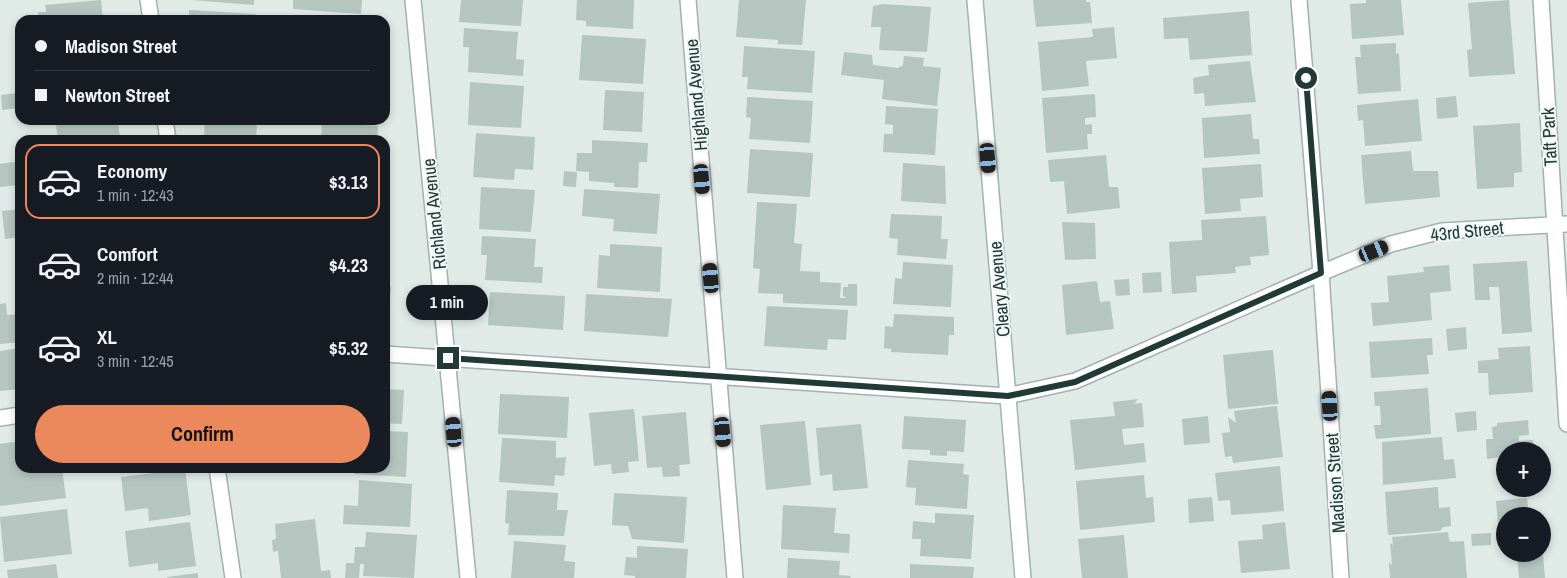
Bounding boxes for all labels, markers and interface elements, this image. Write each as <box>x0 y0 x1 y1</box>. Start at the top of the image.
text: Madison Street <box>65 33 177 59</box>
street label: Highland Avenue <box>679 38 713 152</box>
route start <box>1295 67 1317 89</box>
text: Newton Street <box>65 82 170 108</box>
street label: Taft Park <box>1535 107 1563 167</box>
car <box>979 142 996 174</box>
street label: Richland Avenue <box>416 157 452 271</box>
text: Economy <box>97 158 167 184</box>
icon: car <box>37 159 82 204</box>
car <box>693 163 710 195</box>
text: $3.13 <box>329 169 368 195</box>
text: 1 min · 12:43 <box>97 184 174 206</box>
street label: 43rd Street <box>1429 215 1505 247</box>
car <box>1357 238 1390 264</box>
street label: Cleary Avenue <box>982 240 1016 338</box>
text: Comfort <box>97 241 158 267</box>
icon: car <box>37 242 82 287</box>
text: $4.23 <box>329 252 368 278</box>
car <box>702 262 719 294</box>
text: 2 min · 12:44 <box>97 267 174 289</box>
callout: 1 min <box>407 286 489 320</box>
text: 1 min <box>430 291 464 313</box>
text: XL <box>97 324 117 350</box>
icon: car <box>37 325 82 370</box>
text: $5.32 <box>329 335 368 361</box>
route end <box>437 347 459 369</box>
text: 3 min · 12:45 <box>97 350 174 372</box>
car <box>1321 391 1338 421</box>
button: Confirm <box>35 405 370 463</box>
car <box>445 416 462 448</box>
car <box>714 416 731 448</box>
street label: Madison Street <box>1319 432 1351 534</box>
map controls <box>1496 442 1551 562</box>
button: + <box>1496 442 1551 497</box>
button: − <box>1496 507 1551 562</box>

